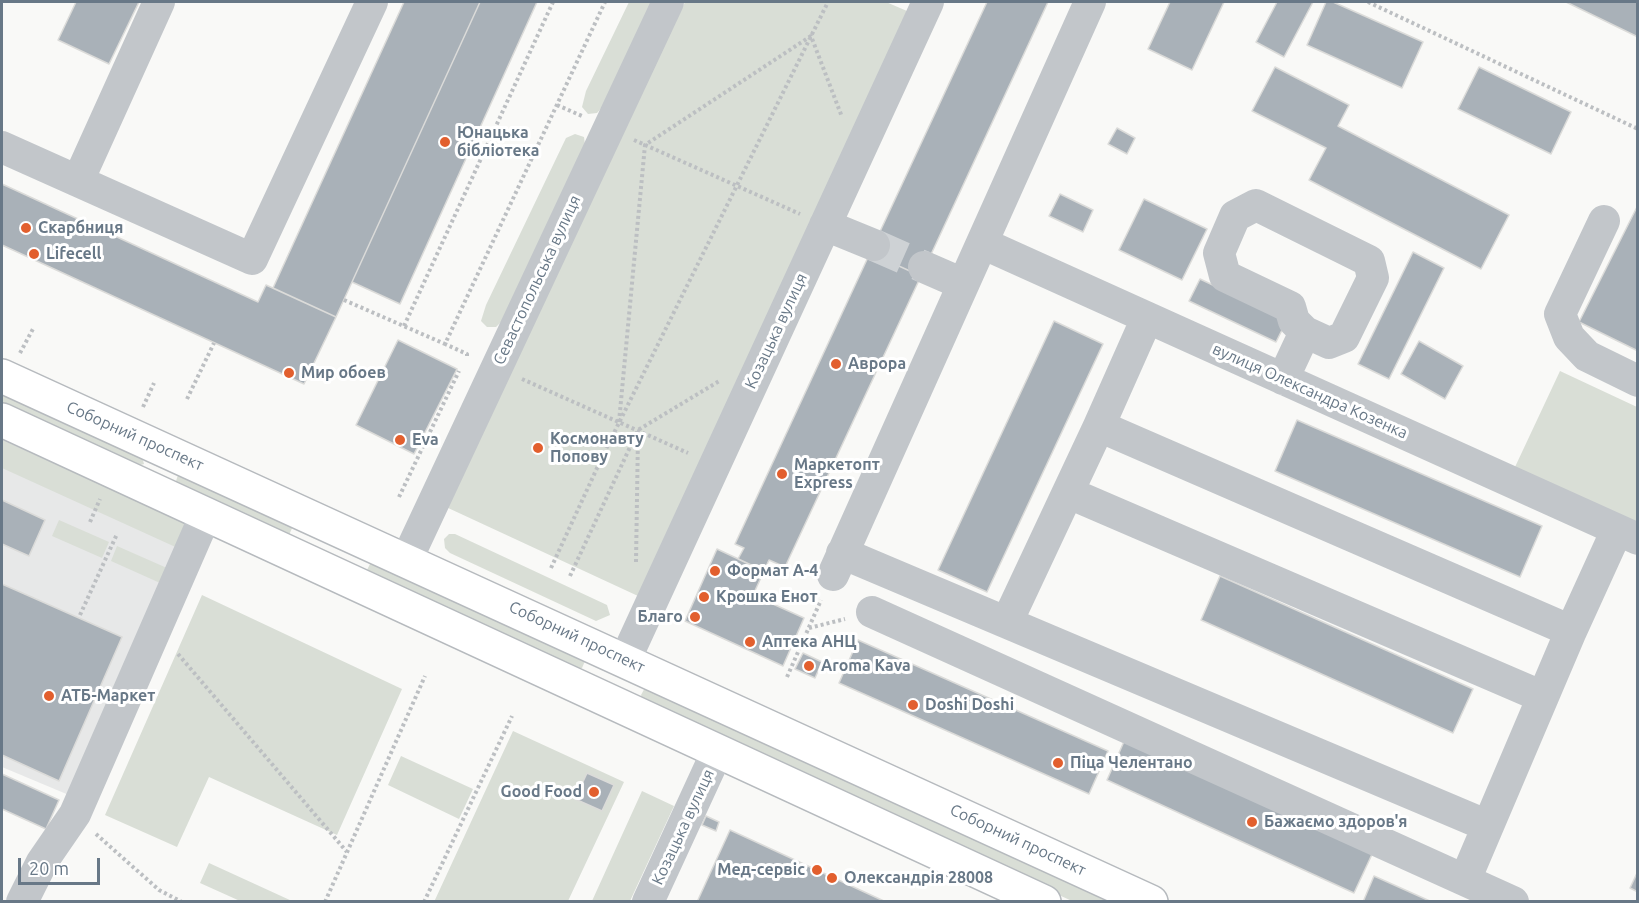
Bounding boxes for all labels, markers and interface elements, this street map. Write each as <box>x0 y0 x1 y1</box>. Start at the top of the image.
place label: Юнацька бібліотека <box>457 123 539 161</box>
marker: Юнацька бібліотека <box>438 135 452 149</box>
street label: Севастопольська вулиця <box>489 192 585 368</box>
place label: Скарбниця <box>38 218 123 238</box>
marker: Скарбниця <box>19 221 33 235</box>
place label: Lifecell <box>46 244 101 264</box>
marker: Lifecell <box>27 247 41 261</box>
street label: Козацька вулиця <box>741 270 811 392</box>
street label: вулиця Олександра Козенка <box>1209 339 1411 443</box>
place label: Аврора <box>848 354 906 374</box>
marker: Аврора <box>829 357 843 371</box>
place label: Мир обоев <box>301 363 386 383</box>
marker: Мир обоев <box>282 366 296 380</box>
street label: Соборний проспект <box>64 397 206 475</box>
place label: Космонавту Попову <box>550 429 644 467</box>
place label: Eva <box>412 430 439 450</box>
marker: Eva <box>393 433 407 447</box>
marker: Космонавту Попову <box>531 441 545 455</box>
place label: Маркетопт Express <box>794 455 880 493</box>
marker: Маркетопт Express <box>775 467 789 481</box>
place label: Формат А-4 <box>727 561 818 581</box>
marker: Формат А-4 <box>708 564 722 578</box>
place label: Крошка Енот <box>716 587 818 607</box>
marker: Крошка Енот <box>697 590 711 604</box>
street label: Соборний проспект <box>506 597 648 677</box>
place label: Благо <box>637 607 683 627</box>
marker: Благо <box>688 610 702 624</box>
place label: Аптека АНЦ <box>762 632 857 652</box>
marker: Аптека АНЦ <box>743 635 757 649</box>
place label: Aroma Kava <box>821 656 911 676</box>
marker: Aroma Kava <box>802 659 816 673</box>
place label: АТБ-Маркет <box>61 686 155 706</box>
marker: АТБ-Маркет <box>42 689 56 703</box>
place label: Doshi Doshi <box>925 695 1014 715</box>
marker: Doshi Doshi <box>906 698 920 712</box>
place label: Піца Челентано <box>1070 753 1193 773</box>
marker: Піца Челентано <box>1051 756 1065 770</box>
street label: Козацька вулиця <box>648 766 718 888</box>
place label: Good Food <box>501 782 582 802</box>
marker: Good Food <box>587 785 601 799</box>
street label: Соборний проспект <box>947 800 1089 880</box>
place label: Бажаємо здоров'я <box>1264 812 1407 832</box>
marker: Бажаємо здоров'я <box>1245 815 1259 829</box>
scale bar <box>21 846 104 884</box>
text: 20 m <box>29 858 69 878</box>
place label: Мед-сервіс <box>717 860 805 880</box>
marker: Мед-сервіс <box>810 863 824 877</box>
place label: Олександрія 28008 <box>844 868 993 888</box>
marker: Олександрія 28008 <box>825 871 839 885</box>

